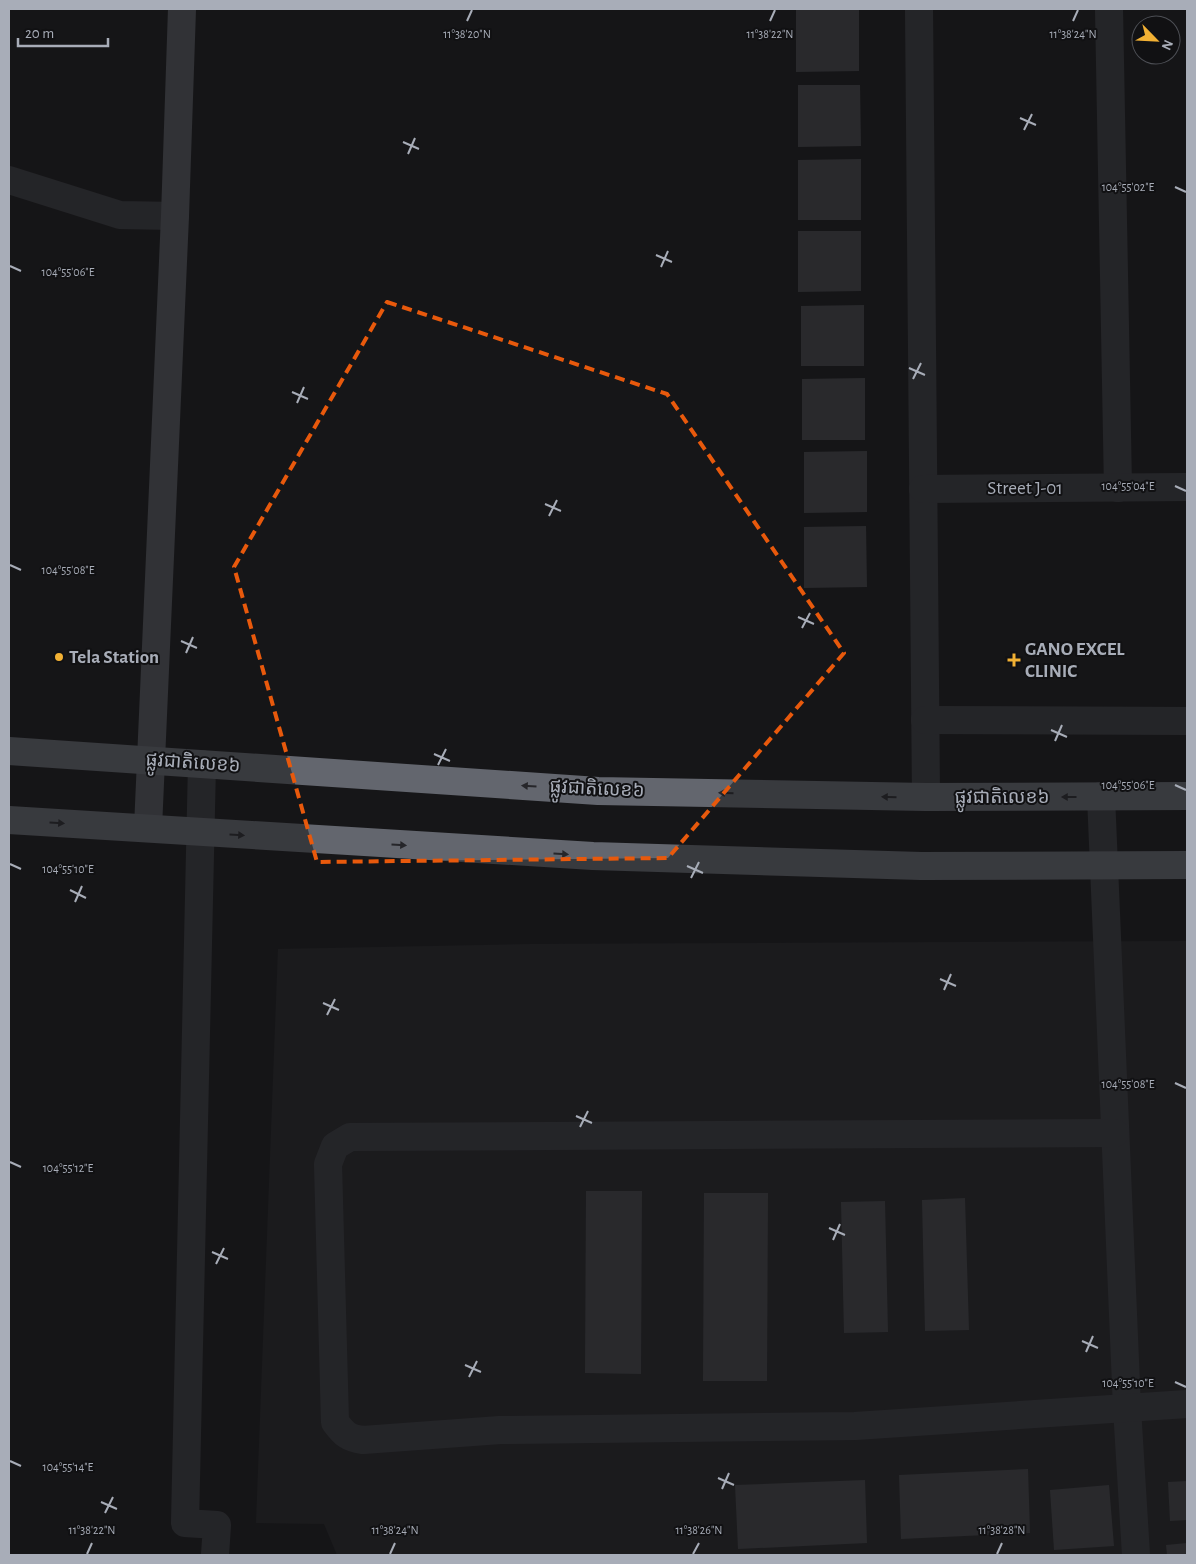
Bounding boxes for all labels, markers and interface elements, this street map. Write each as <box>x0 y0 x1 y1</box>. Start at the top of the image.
scale bar <box>18 15 108 47</box>
north arrow <box>1131 15 1181 65</box>
text: 20 m <box>25 26 54 41</box>
text: 11°38'20"N <box>443 28 491 40</box>
text: 11°38'22"N <box>747 28 793 40</box>
text: 11°38'24"N <box>1049 28 1097 40</box>
text: N <box>1159 38 1175 52</box>
text: 104°55'02"E <box>1102 181 1155 193</box>
text: 104°55'06"E <box>42 266 95 278</box>
street label: Street J-01 <box>987 479 1063 498</box>
text: 104°55'04"E <box>1101 480 1155 492</box>
text: 104°55'08"E <box>42 564 95 576</box>
place label: GANO EXCEL CLINIC <box>1025 640 1125 681</box>
place label: Tela Station <box>69 648 159 667</box>
marker: Tela Station <box>53 651 65 663</box>
marker: GANO EXCEL CLINIC <box>1007 653 1021 667</box>
street label: ផ្លូវជាតិលេខ៦ <box>144 750 241 782</box>
street label: ផ្លូវជាតិលេខ៦ <box>549 777 645 808</box>
text: 104°55'06"E <box>1102 779 1155 791</box>
one-way arrow <box>520 782 536 790</box>
street label: ផ្លូវជាតិលេខ៦ <box>954 787 1050 813</box>
one-way arrow <box>718 789 734 797</box>
one-way arrow <box>880 792 896 800</box>
one-way arrow <box>1060 793 1076 801</box>
one-way arrow <box>50 819 66 827</box>
one-way arrow <box>229 832 245 840</box>
one-way arrow <box>391 841 407 849</box>
one-way arrow <box>554 851 570 859</box>
text: 104°55'10"E <box>42 863 94 875</box>
text: 104°55'08"E <box>1102 1078 1155 1090</box>
text: 104°55'12"E <box>43 1162 93 1174</box>
text: 104°55'10"E <box>1102 1377 1154 1389</box>
text: 104°55'14"E <box>43 1461 94 1473</box>
text: 11°38'22"N <box>69 1524 115 1536</box>
text: 11°38'24"N <box>371 1524 419 1536</box>
text: 11°38'26"N <box>675 1524 723 1536</box>
text: 11°38'28"N <box>978 1524 1026 1536</box>

